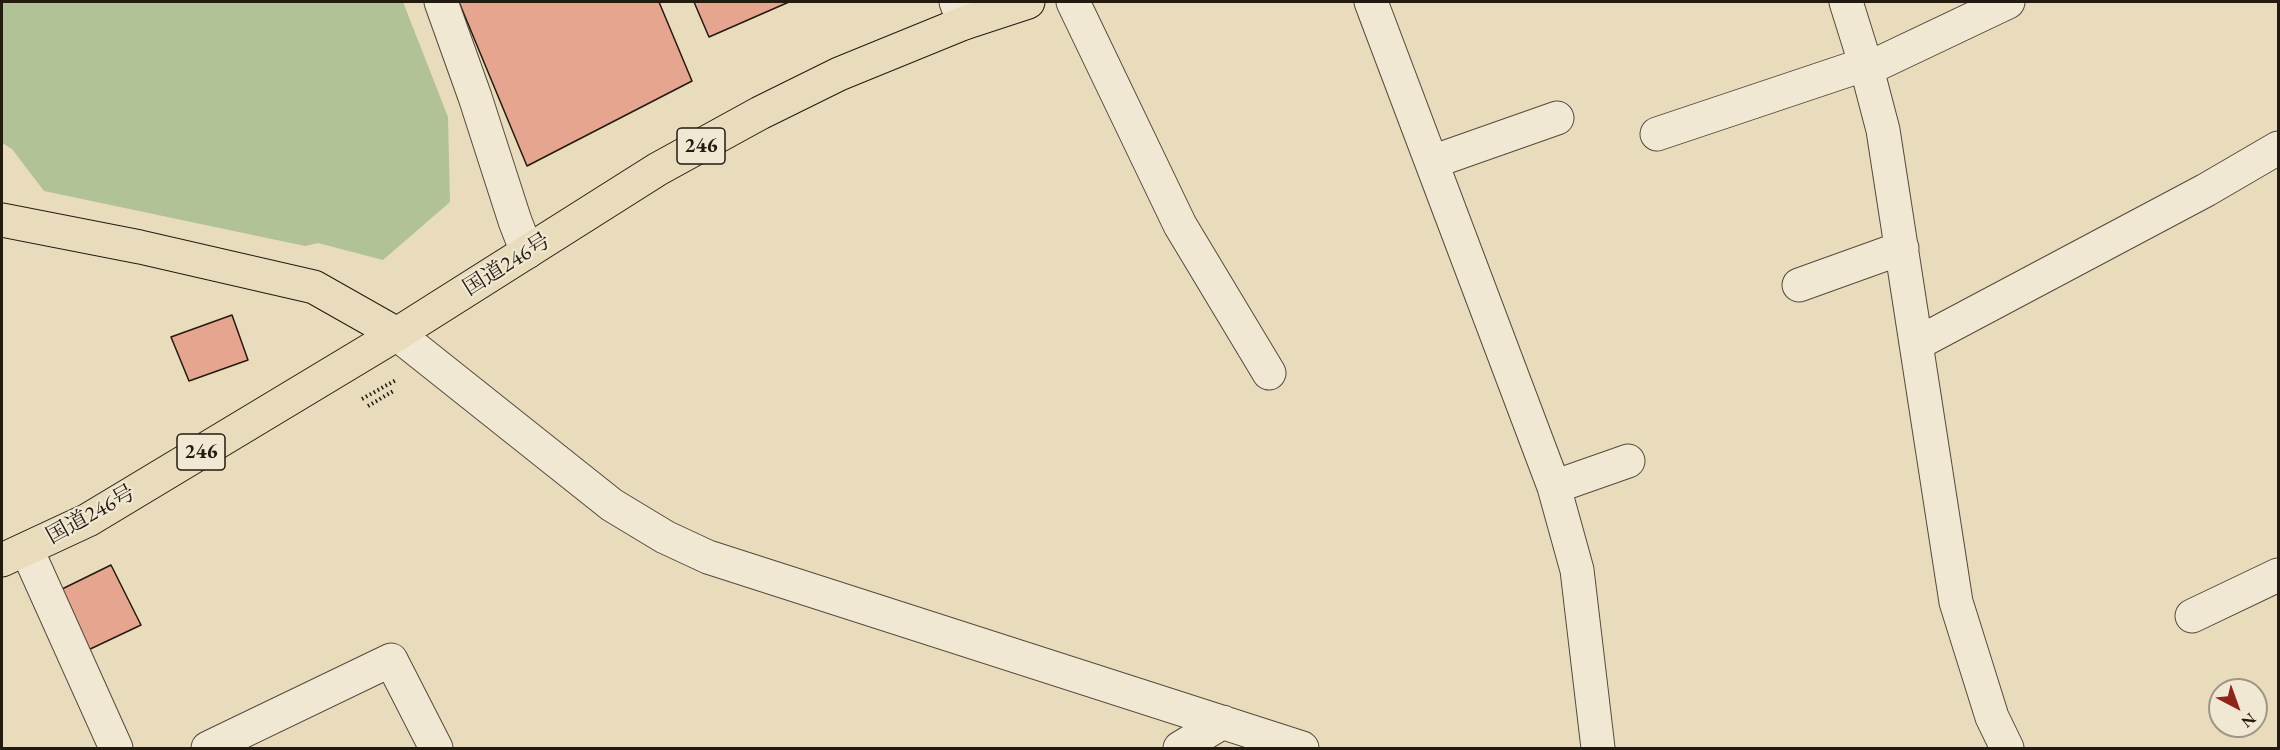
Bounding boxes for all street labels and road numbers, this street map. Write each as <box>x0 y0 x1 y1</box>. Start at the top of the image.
road number: 246 <box>677 128 725 164</box>
street label: 国道246号 <box>459 228 555 302</box>
road number: 246 <box>177 434 225 470</box>
street label: 国道246号 <box>42 480 140 550</box>

